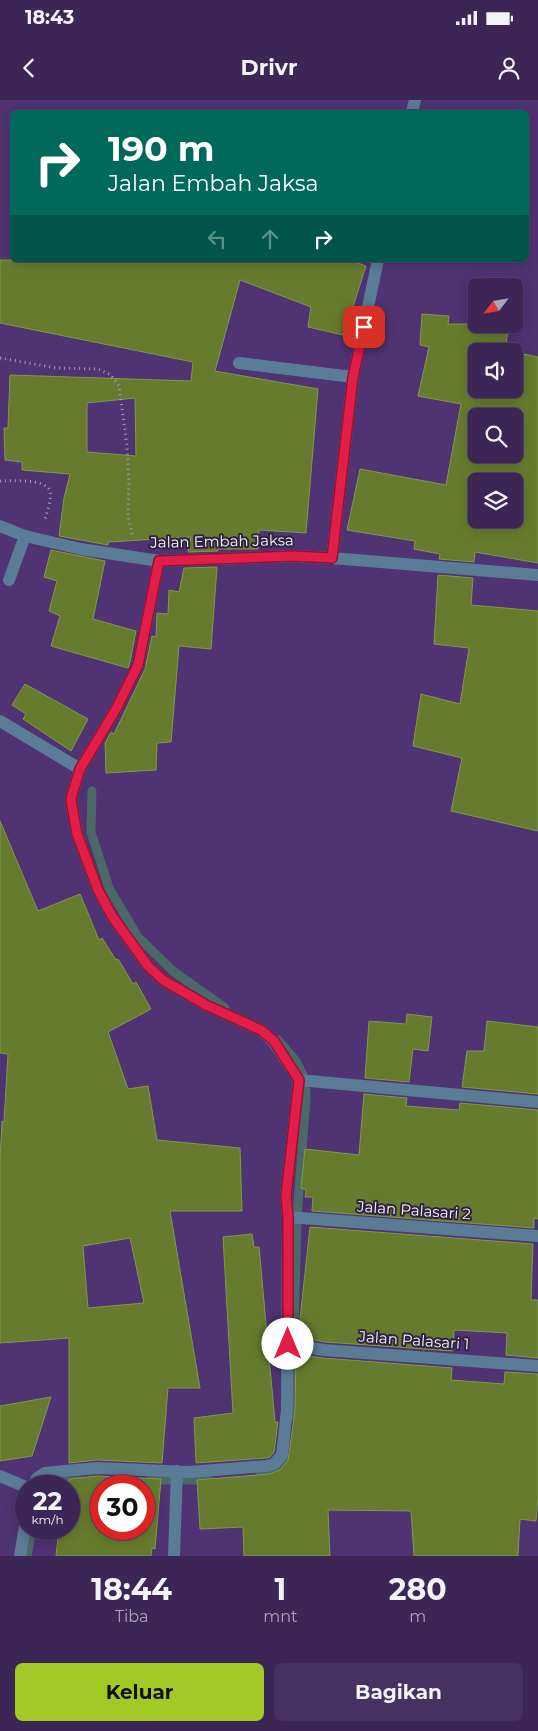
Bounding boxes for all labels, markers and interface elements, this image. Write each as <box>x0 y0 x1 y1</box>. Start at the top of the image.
text: 18:43 <box>25 6 74 29</box>
icon: back <box>15 54 43 82</box>
text: Drivr <box>241 54 297 81</box>
icon: person <box>495 54 523 82</box>
text: 190 m <box>108 127 214 170</box>
icon: right <box>25 130 90 195</box>
text: Jalan Embah Jaksa <box>108 170 319 197</box>
icon: left <box>203 225 231 253</box>
icon: ahead <box>256 225 284 253</box>
icon: right <box>309 225 337 253</box>
north arrow <box>468 278 522 332</box>
map controls <box>468 278 523 528</box>
pin <box>343 306 385 348</box>
icon: arrive <box>350 313 378 341</box>
button: sound <box>468 343 523 398</box>
button: search <box>468 408 523 463</box>
button: layers <box>468 473 523 528</box>
street label: Jalan Embah Jaksa <box>149 530 294 552</box>
street label: Jalan Palasari 2 <box>355 1196 472 1223</box>
position arrow <box>261 1317 313 1369</box>
street label: Jalan Palasari 1 <box>357 1327 470 1353</box>
speed limit sign: 30 <box>90 1475 155 1540</box>
text: 22 <box>33 1486 62 1516</box>
text: km/h <box>31 1512 64 1527</box>
text: 18:44 <box>91 1571 172 1608</box>
text: 1 <box>275 1571 286 1608</box>
text: 280 <box>389 1571 447 1608</box>
text: Tiba <box>115 1607 149 1626</box>
text: mnt <box>263 1607 298 1626</box>
text: m <box>409 1607 426 1626</box>
button: Keluar <box>15 1663 264 1721</box>
button: Bagikan <box>274 1663 523 1721</box>

